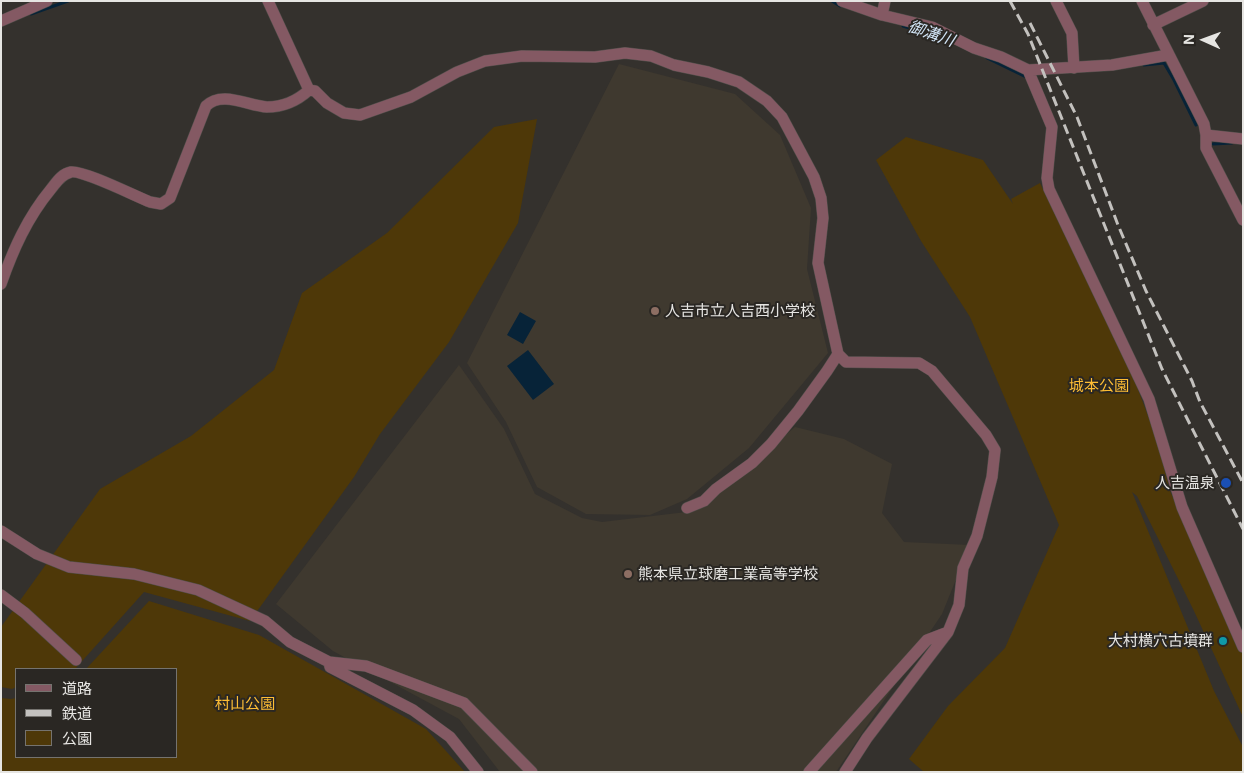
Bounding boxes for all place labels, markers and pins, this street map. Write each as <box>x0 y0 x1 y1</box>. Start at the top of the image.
place label: 人吉市立人吉西小学校 <box>665 302 815 320</box>
marker: 人吉市立人吉西小学校 <box>649 305 661 317</box>
place label: 人吉温泉 <box>1155 474 1215 492</box>
marker: 人吉温泉 <box>1219 476 1233 490</box>
place label: 熊本県立球磨工業高等学校 <box>638 565 818 583</box>
marker: 熊本県立球磨工業高等学校 <box>622 568 634 580</box>
place label: 大村横穴古墳群 <box>1108 632 1213 650</box>
marker: 大村横穴古墳群 <box>1217 635 1229 647</box>

